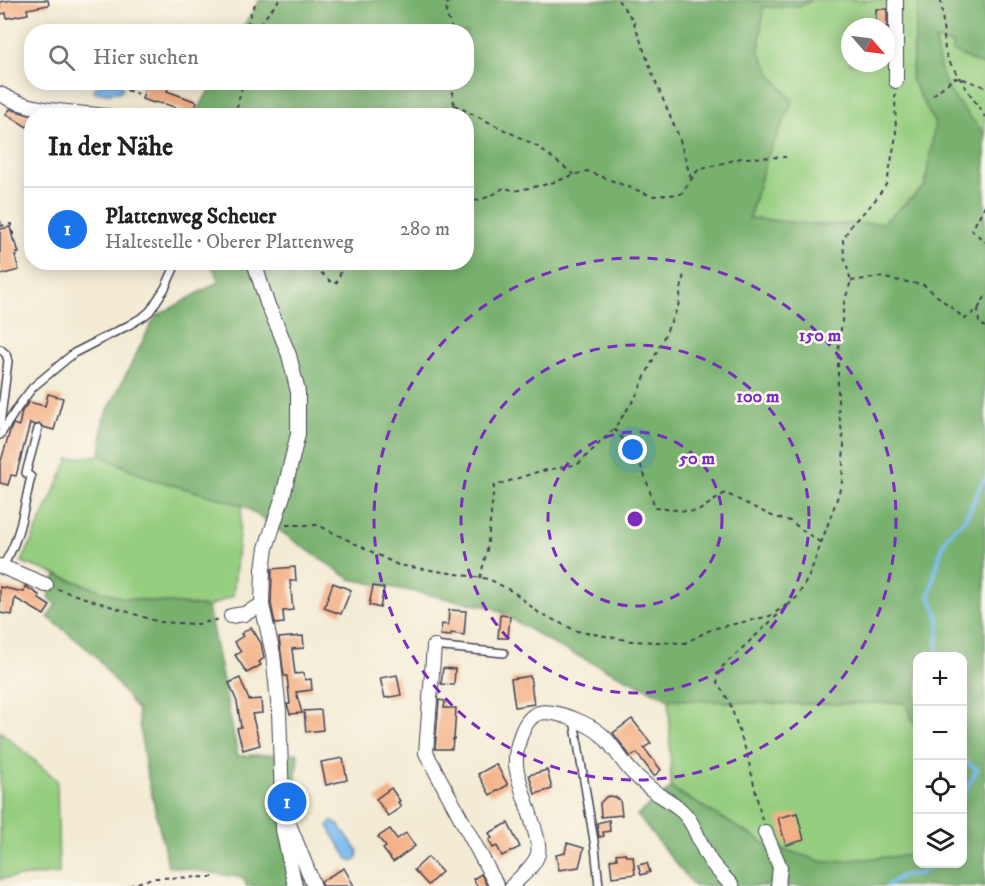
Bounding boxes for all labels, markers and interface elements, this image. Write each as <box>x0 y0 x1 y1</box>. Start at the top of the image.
north arrow <box>841 18 895 72</box>
search box <box>24 24 474 90</box>
icon: search <box>45 41 78 74</box>
text: Hier suchen <box>93 44 199 71</box>
text: In der Nähe <box>48 131 173 164</box>
text: Plattenweg Scheuer <box>105 203 276 230</box>
text: 1 <box>64 217 71 242</box>
text: 280 m <box>400 217 450 242</box>
text: Haltestelle · Oberer Plattenweg <box>105 230 353 255</box>
text: 150 m <box>799 325 842 347</box>
text: 100 m <box>736 386 780 408</box>
your location <box>618 435 647 464</box>
text: 50 m <box>678 448 715 470</box>
centre of rings <box>625 509 645 529</box>
map controls <box>913 652 967 868</box>
button: + <box>913 652 967 706</box>
button: − <box>913 706 967 760</box>
button: locate <box>913 760 967 814</box>
pin: 1 <box>268 780 306 824</box>
button: layers <box>913 814 967 868</box>

